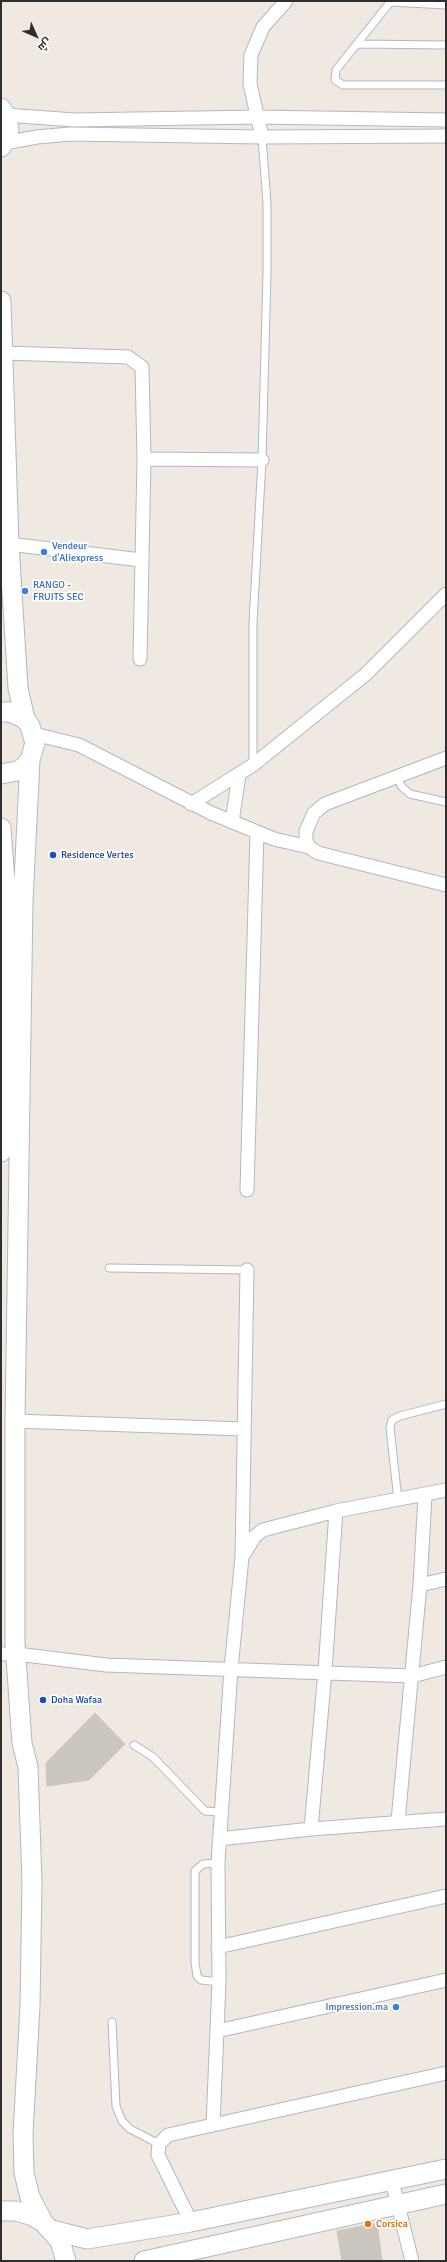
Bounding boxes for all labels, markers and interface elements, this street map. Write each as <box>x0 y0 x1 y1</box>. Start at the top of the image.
north arrow <box>16 16 56 56</box>
text: ش <box>35 35 54 54</box>
place label: Vendeur d'Aliexpress <box>52 540 103 564</box>
marker: Vendeur d'Aliexpress <box>39 547 49 557</box>
place label: RANGO - FRUITS SEC <box>33 579 84 602</box>
marker: RANGO - FRUITS SEC <box>20 586 30 596</box>
place label: Residence Vertes <box>61 849 134 861</box>
marker: Residence Vertes <box>48 850 58 860</box>
place label: Doha Wafaa <box>51 1694 102 1706</box>
marker: Doha Wafaa <box>38 1695 48 1705</box>
place label: Impression.ma <box>325 2001 388 2013</box>
marker: Impression.ma <box>391 2002 401 2012</box>
place label: Corsica <box>376 2218 408 2230</box>
marker: Corsica <box>363 2219 373 2229</box>

